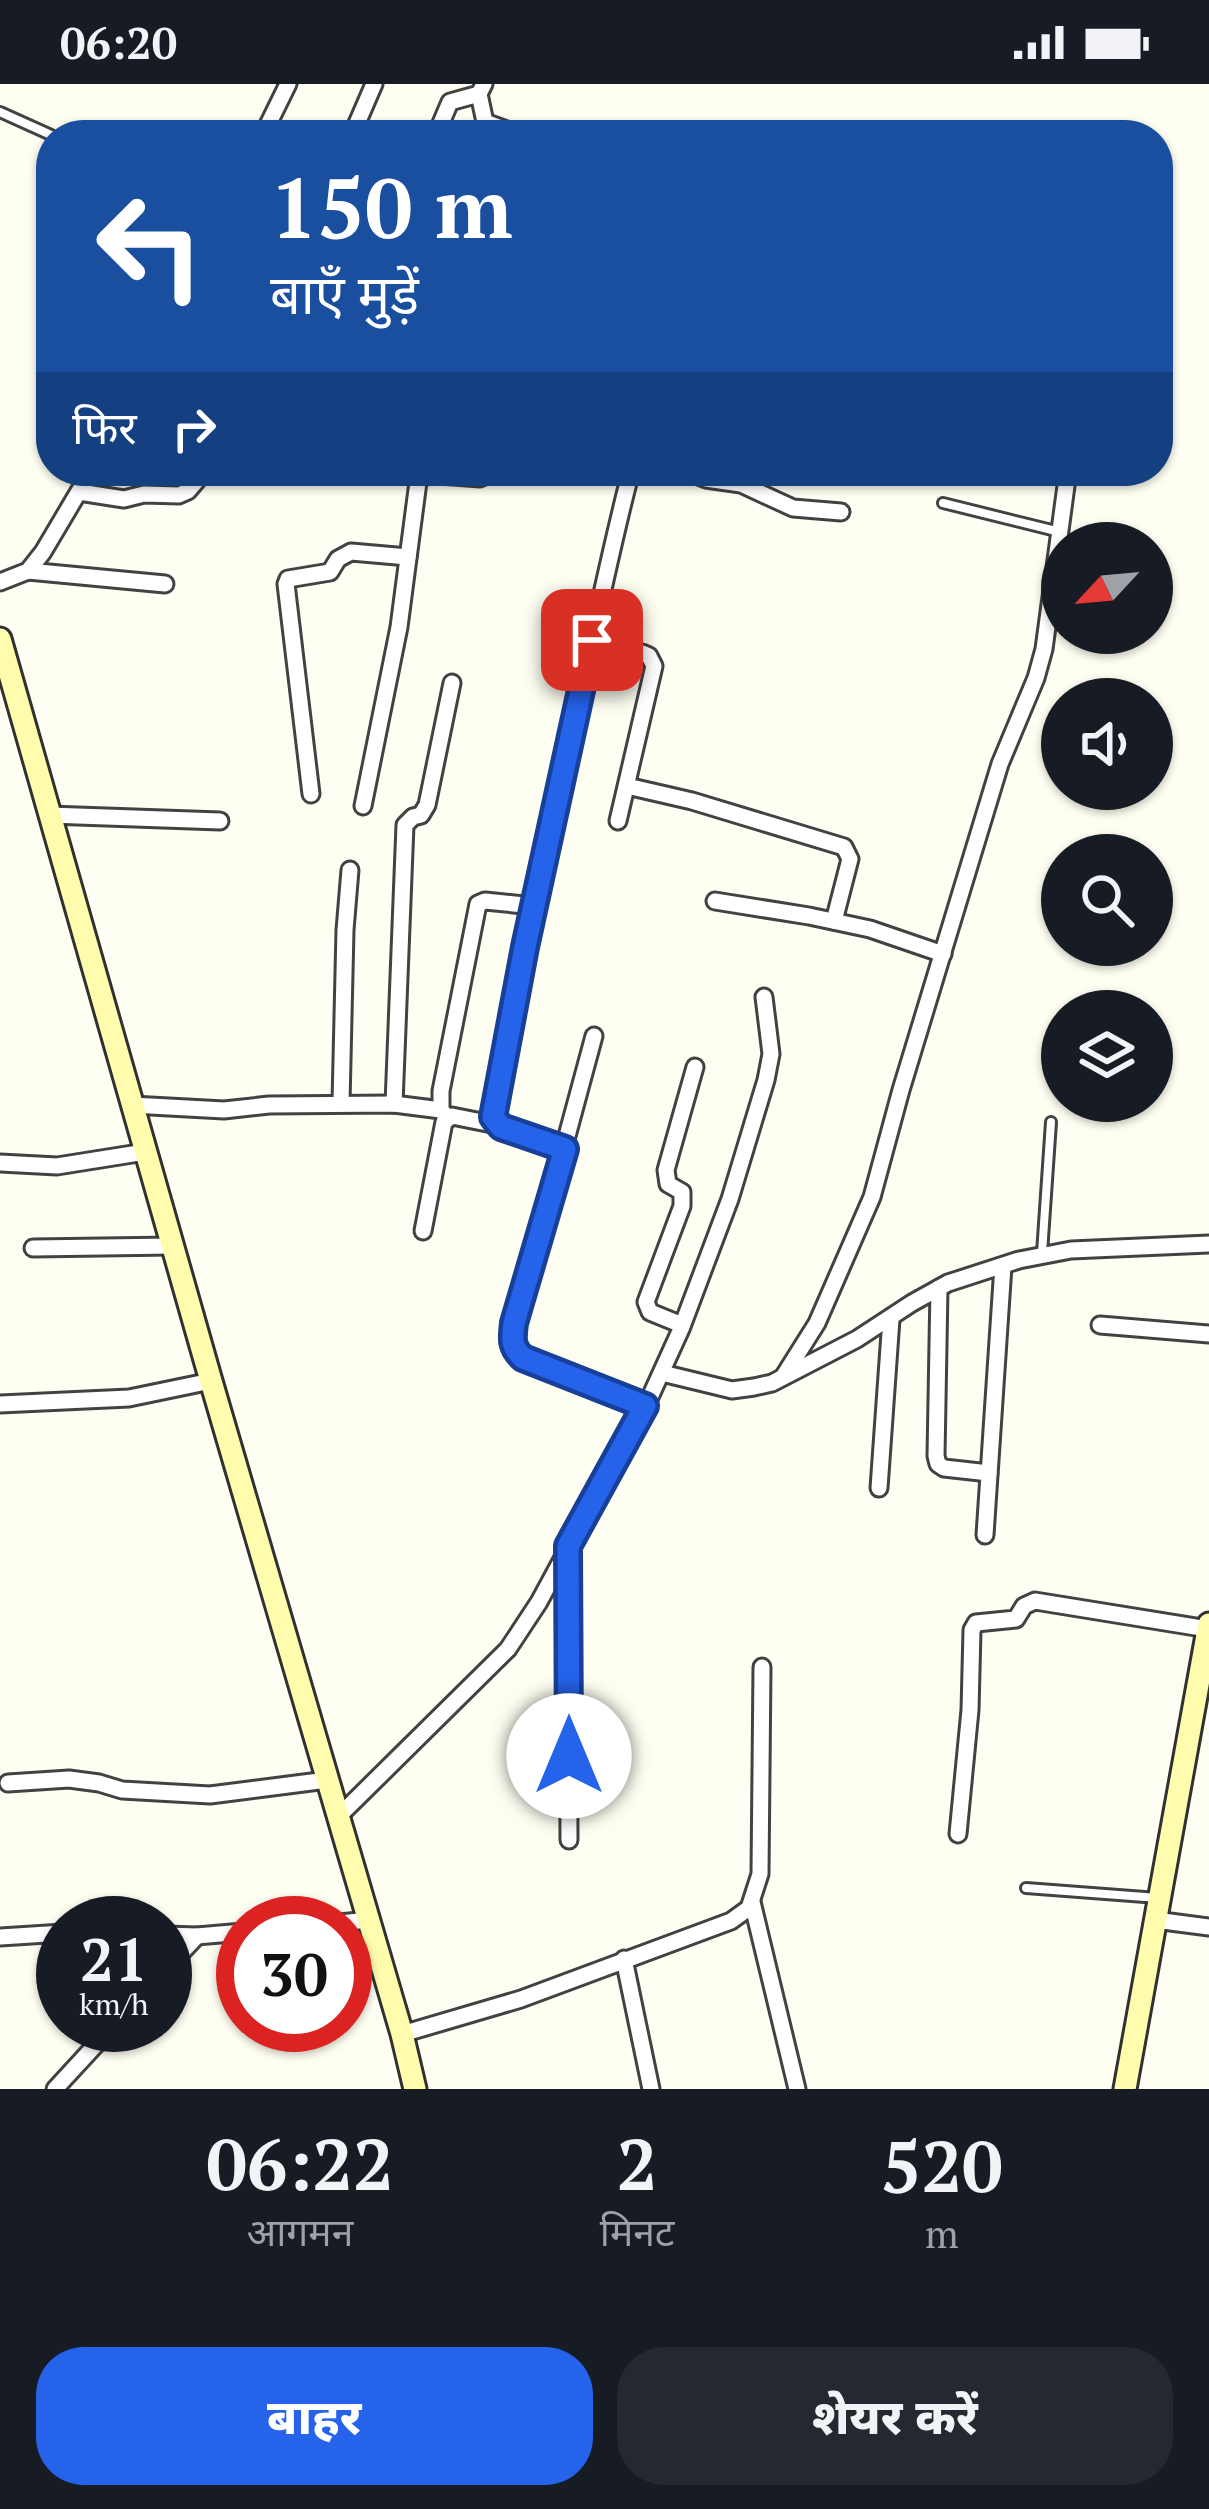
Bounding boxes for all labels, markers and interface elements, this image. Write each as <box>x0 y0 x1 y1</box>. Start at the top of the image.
text: 06:20 <box>60 12 177 72</box>
text: 150 m <box>270 151 513 262</box>
icon: left <box>72 168 228 324</box>
text: बाएँ मुड़ें <box>270 258 419 329</box>
icon: right <box>161 396 227 462</box>
text: फिर <box>72 397 137 457</box>
north arrow <box>1041 522 1173 654</box>
map controls <box>1041 522 1173 1122</box>
pin <box>541 589 643 691</box>
icon: arrive <box>559 607 625 673</box>
button: sound <box>1041 678 1173 810</box>
button: search <box>1041 834 1173 966</box>
button: layers <box>1041 990 1173 1122</box>
position arrow <box>506 1693 632 1819</box>
speed limit sign: 30 <box>216 1896 372 2052</box>
text: 21 <box>80 1919 148 1998</box>
text: km/h <box>79 1984 149 2024</box>
text: 06:22 <box>206 2115 394 2211</box>
text: 2 <box>617 2115 658 2211</box>
text: 520 <box>881 2117 1003 2213</box>
text: आगमन <box>247 2205 353 2257</box>
text: मिनट <box>600 2205 675 2257</box>
text: m <box>925 2207 959 2259</box>
button: बाहर <box>36 2347 593 2485</box>
button: शेयर करें <box>617 2347 1173 2485</box>

